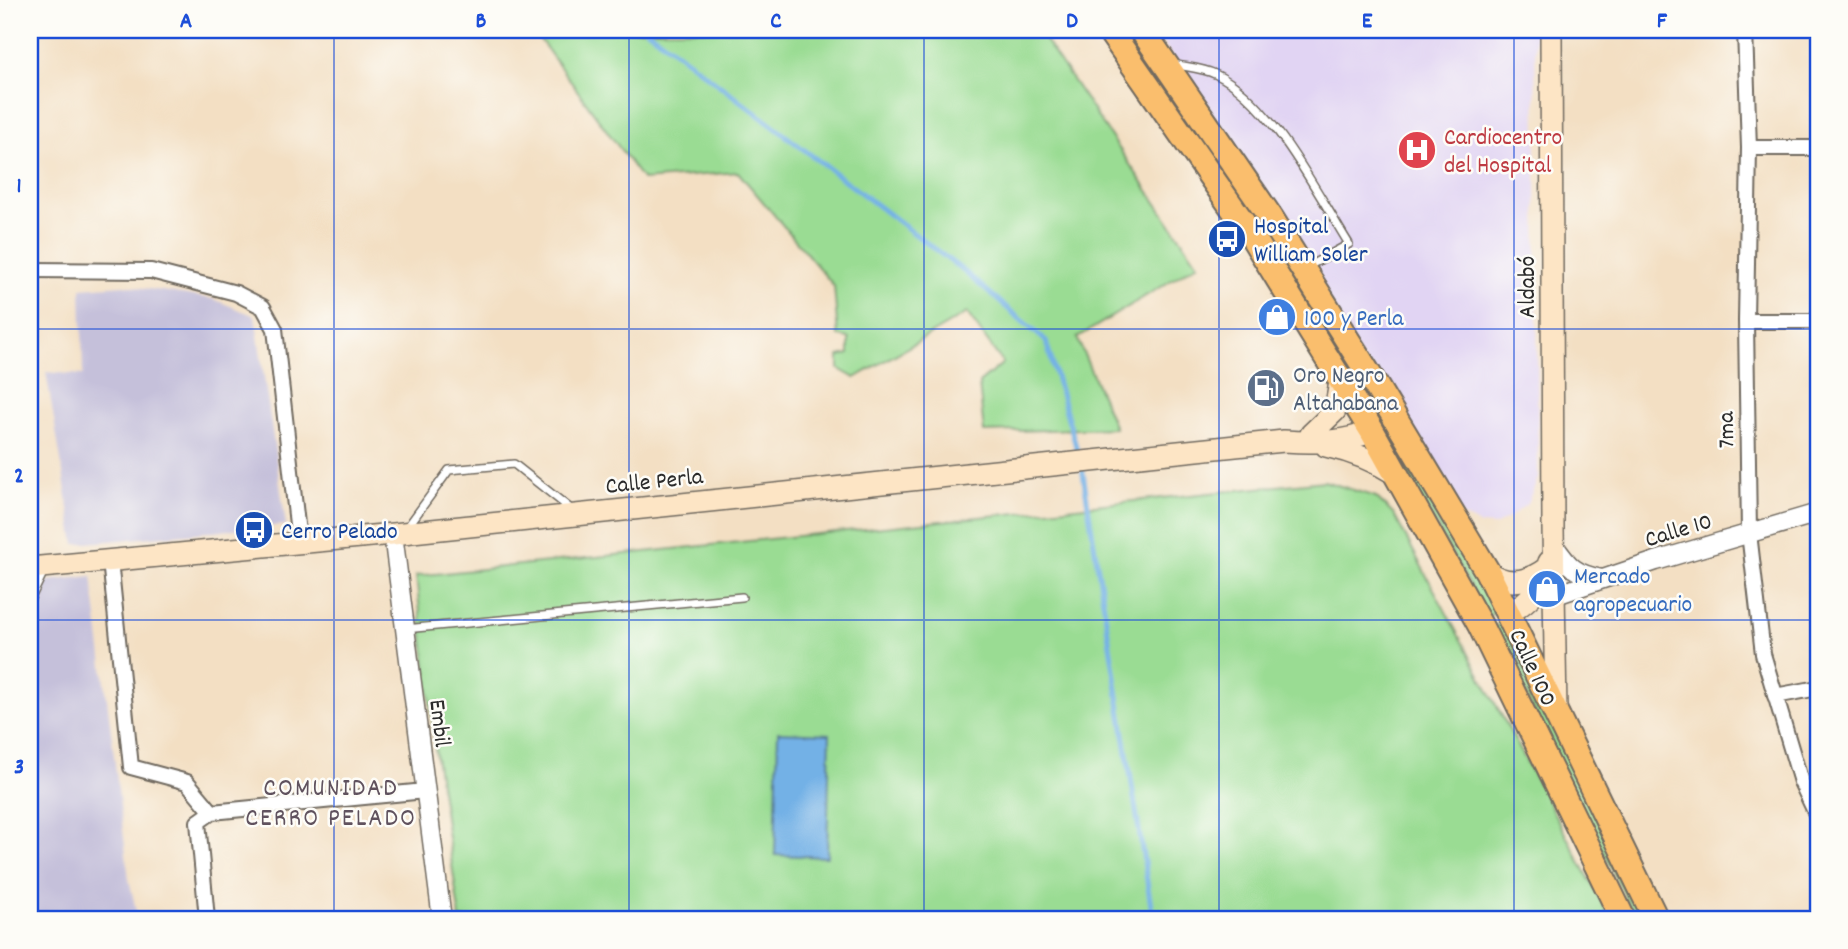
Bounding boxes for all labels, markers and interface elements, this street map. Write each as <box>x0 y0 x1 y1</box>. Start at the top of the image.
text: A <box>180 6 192 39</box>
text: B <box>476 6 487 39</box>
text: C <box>770 6 782 39</box>
text: D <box>1066 6 1078 39</box>
text: E <box>1362 6 1373 39</box>
text: F <box>1657 6 1668 39</box>
place label: Cardiocentro del Hospital <box>1444 122 1562 184</box>
hospital icon: Cardiocentro del Hospital <box>1396 129 1438 171</box>
text: 1 <box>16 171 22 204</box>
place label: Hospital William Soler <box>1254 211 1368 273</box>
bus stop icon: Hospital William Soler <box>1206 218 1248 260</box>
street label: Aldabó <box>1512 256 1546 318</box>
shop icon: 100 y Perla <box>1256 296 1298 338</box>
place label: 100 y Perla <box>1304 303 1404 337</box>
place label: Oro Negro Altahabana <box>1293 360 1399 422</box>
fuel station icon: Oro Negro Altahabana <box>1245 367 1287 409</box>
street label: 7ma <box>1711 410 1745 449</box>
text: 2 <box>14 461 24 494</box>
street label: Calle Perla <box>604 461 706 505</box>
street label: Calle 10 <box>1641 506 1717 558</box>
bus stop icon: Cerro Pelado <box>233 509 275 551</box>
place label: Cerro Pelado <box>281 516 398 550</box>
place label: Mercado agropecuario <box>1574 561 1692 623</box>
shop icon: Mercado agropecuario <box>1526 568 1568 610</box>
street label: Calle 100 <box>1499 624 1564 713</box>
street label: Embil <box>418 698 458 749</box>
text: 3 <box>14 752 24 785</box>
district label: COMUNIDAD CERRO PELADO <box>245 771 417 838</box>

